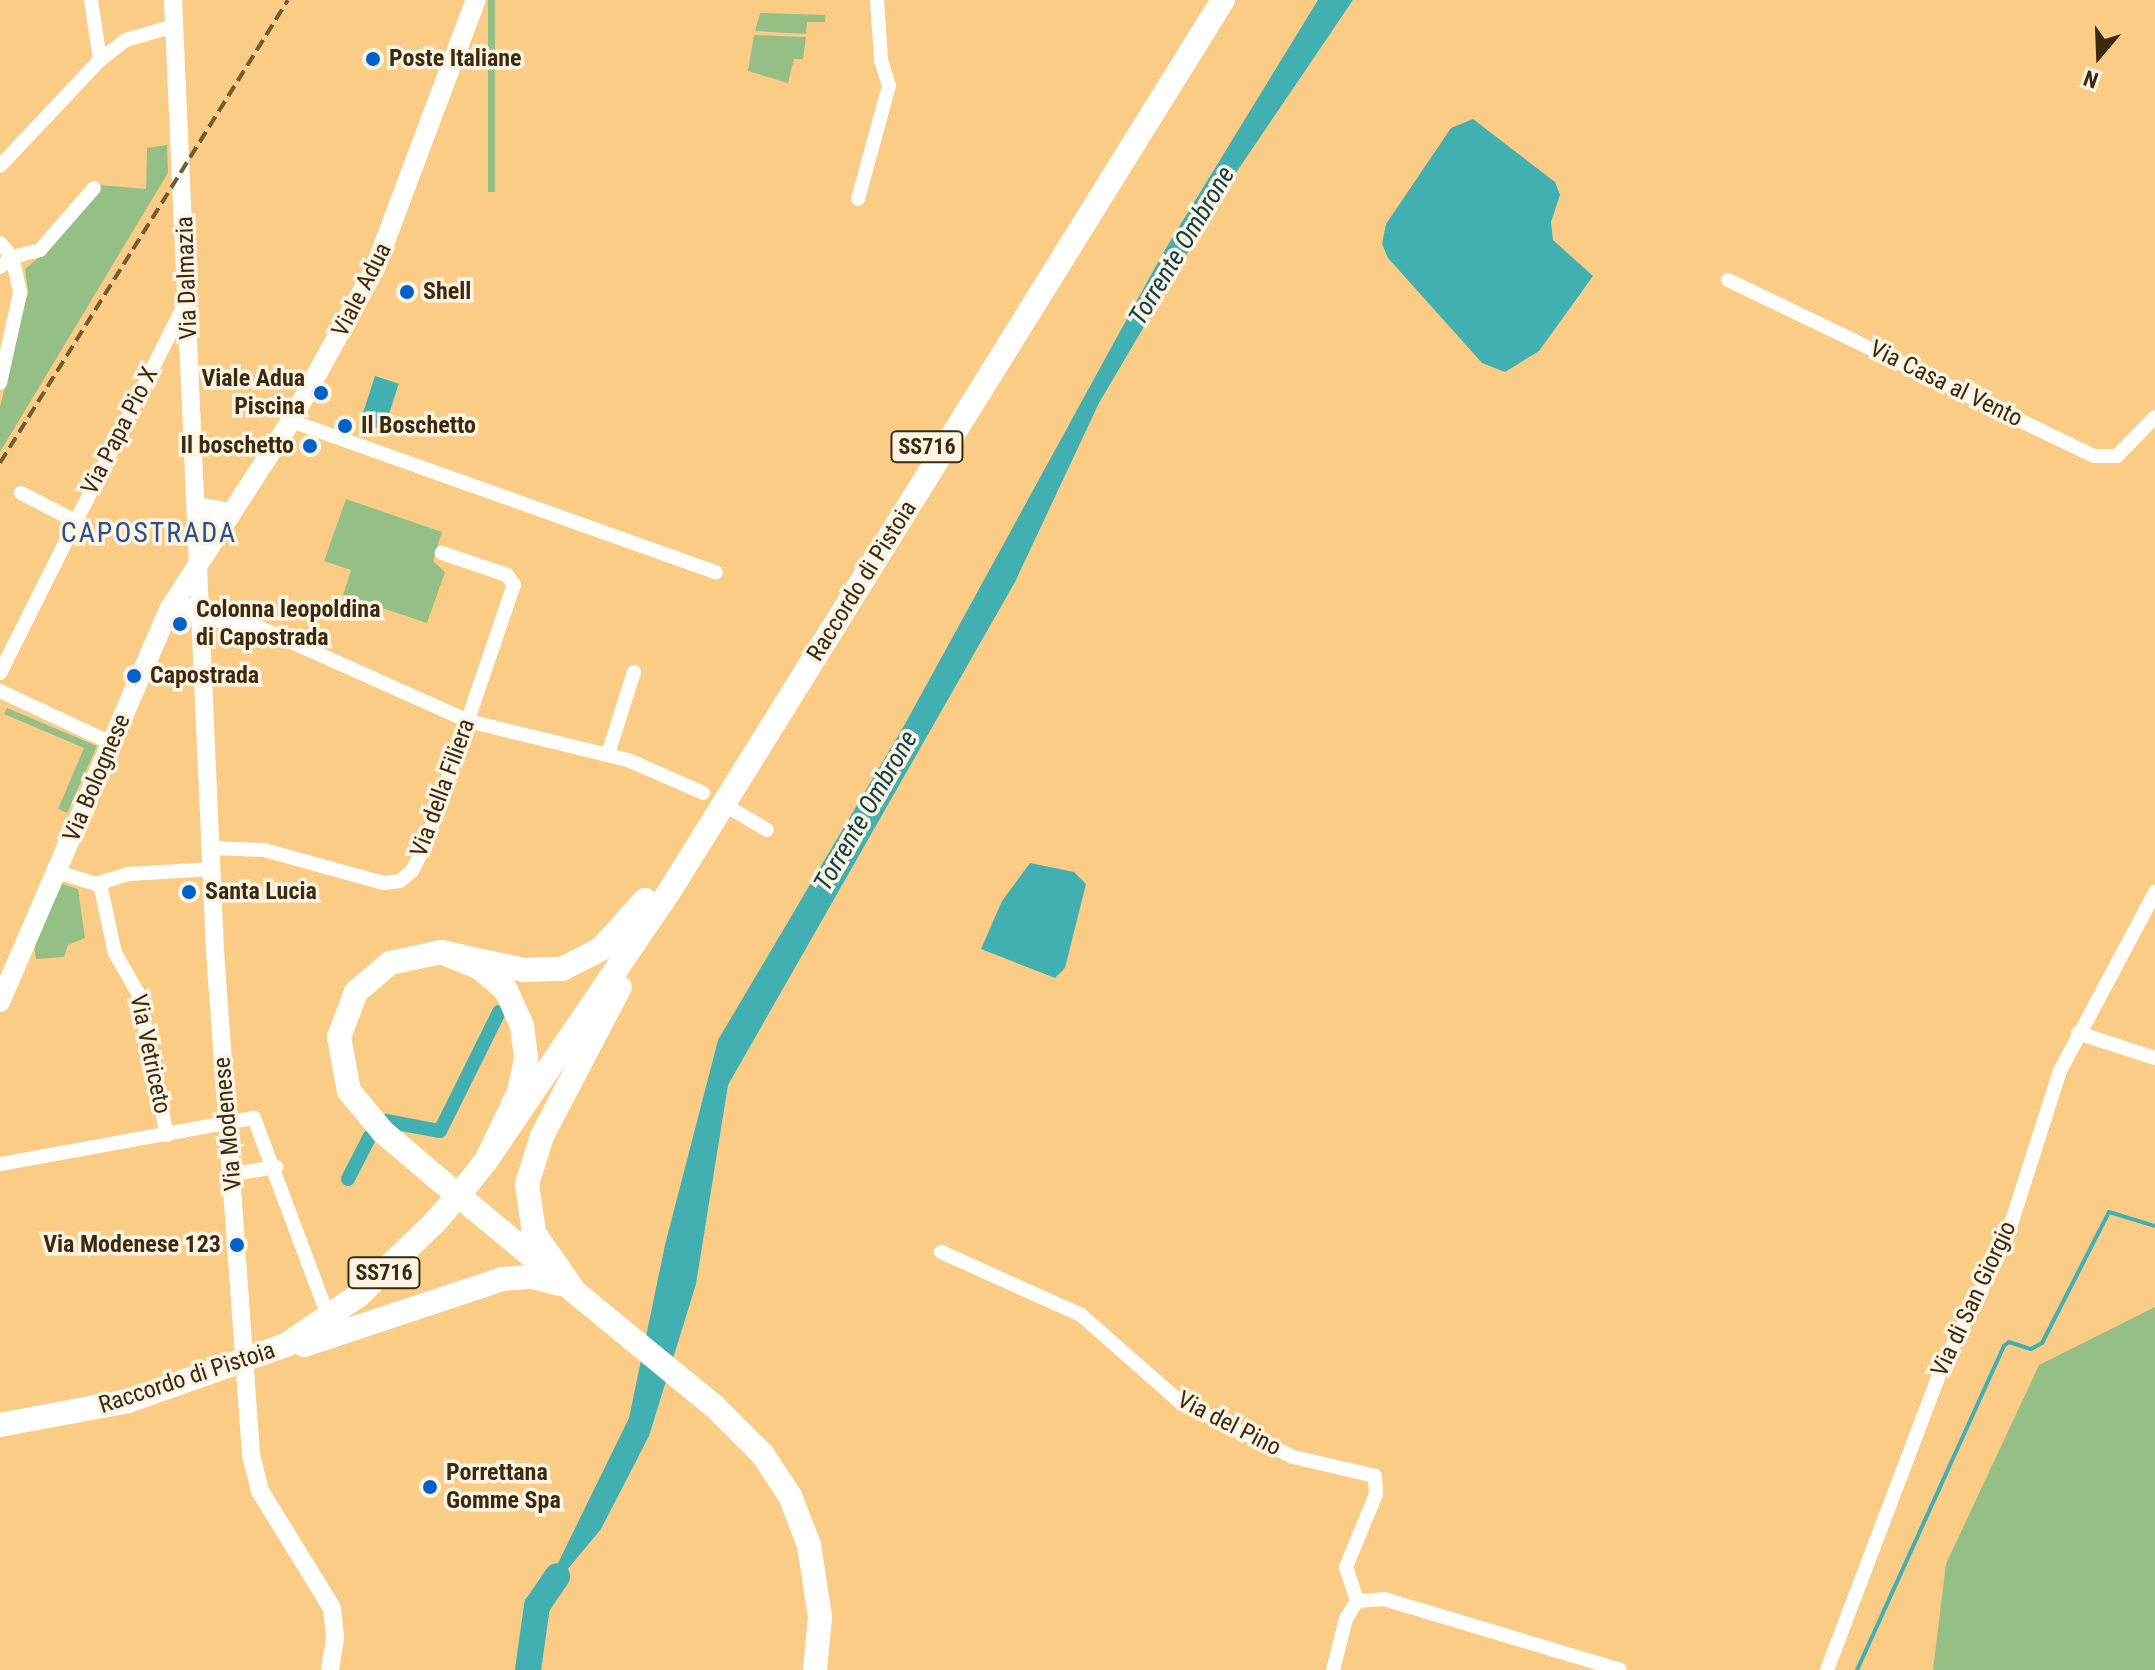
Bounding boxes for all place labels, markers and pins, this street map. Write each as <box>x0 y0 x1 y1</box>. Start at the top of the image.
place label: Poste Italiane <box>389 45 522 73</box>
marker: Poste Italiane <box>364 50 382 68</box>
place label: Shell <box>423 278 471 306</box>
marker: Shell <box>398 283 416 301</box>
place label: Viale Adua Piscina <box>201 365 305 421</box>
marker: Viale Adua Piscina <box>312 384 330 402</box>
place label: Il Boschetto <box>361 412 476 440</box>
marker: Il Boschetto <box>336 417 354 435</box>
place label: Il boschetto <box>181 432 294 460</box>
marker: Il boschetto <box>301 437 319 455</box>
place label: Colonna leopoldina di Capostrada <box>196 596 380 652</box>
marker: Colonna leopoldina di Capostrada <box>171 615 189 633</box>
place label: Capostrada <box>150 662 259 690</box>
marker: Capostrada <box>125 667 143 685</box>
place label: Santa Lucia <box>205 878 317 906</box>
marker: Santa Lucia <box>180 883 198 901</box>
place label: Via Modenese 123 <box>43 1231 221 1259</box>
marker: Via Modenese 123 <box>228 1236 246 1254</box>
place label: Porrettana Gomme Spa <box>446 1459 561 1515</box>
marker: Porrettana Gomme Spa <box>421 1478 439 1496</box>

